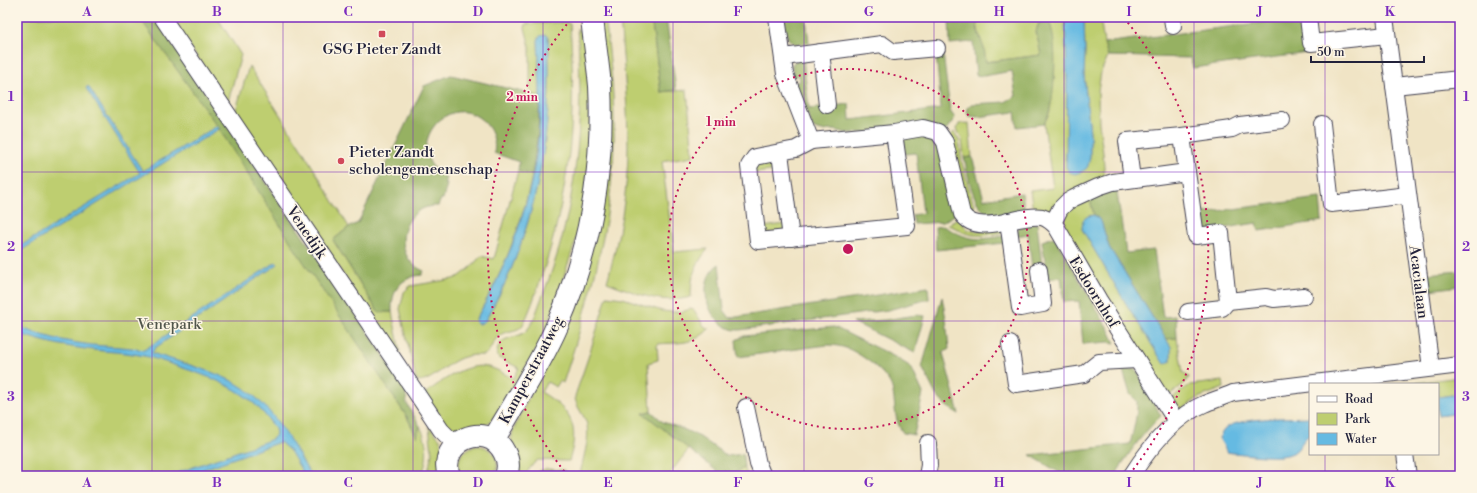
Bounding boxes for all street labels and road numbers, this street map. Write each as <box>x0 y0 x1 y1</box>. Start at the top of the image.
street label: Venedijk <box>282 201 332 263</box>
street label: Acacialaan <box>1404 243 1432 320</box>
street label: Esdoornhof <box>1064 253 1123 332</box>
street label: Kamperstraatweg <box>495 313 568 427</box>

